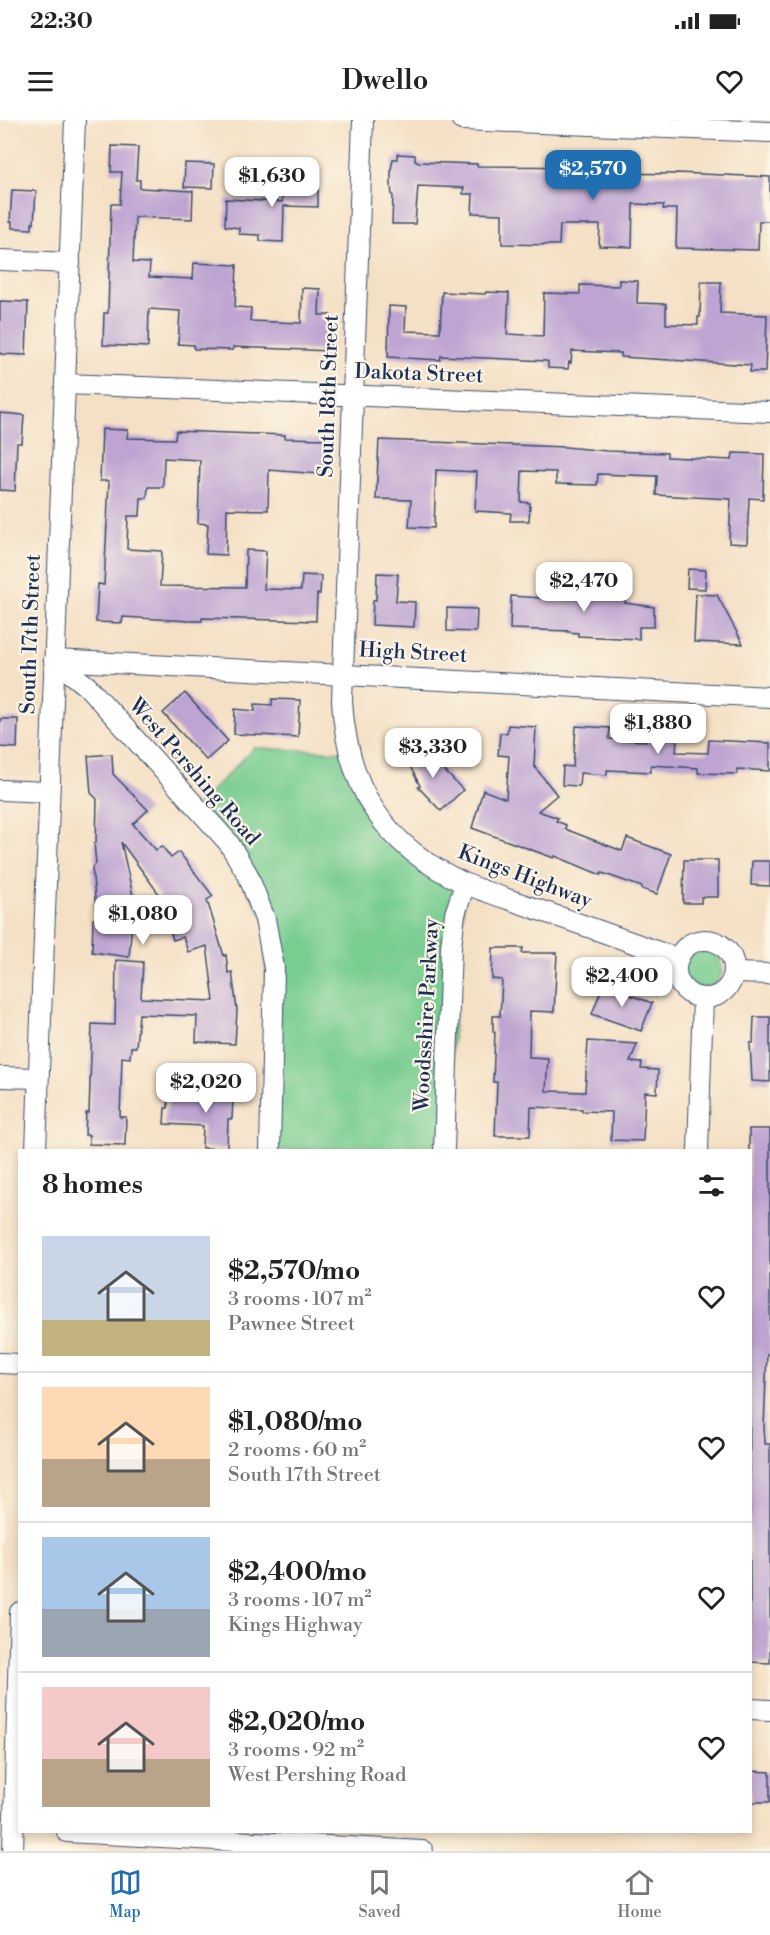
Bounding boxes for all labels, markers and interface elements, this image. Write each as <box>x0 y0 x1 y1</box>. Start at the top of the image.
text: 22:30 <box>30 8 93 35</box>
text: Dwello <box>342 64 428 98</box>
icon: menu <box>24 65 57 98</box>
icon: heart <box>713 65 746 98</box>
pin: $2,570 <box>544 150 642 201</box>
pin: $1,630 <box>223 157 321 208</box>
text: $2,570 <box>559 157 627 182</box>
text: $1,630 <box>238 164 306 189</box>
street label: South 18th Street <box>313 313 345 478</box>
street label: Dakota Street <box>354 359 485 389</box>
street label: South 17th Street <box>15 553 47 715</box>
pin: $2,470 <box>535 562 633 613</box>
text: $2,470 <box>550 569 618 594</box>
street label: High Street <box>358 637 468 669</box>
street label: West Pershing Road <box>122 692 265 851</box>
pin: $1,880 <box>609 704 707 755</box>
text: $1,880 <box>624 711 692 736</box>
pin: $3,330 <box>384 728 482 779</box>
text: $3,330 <box>399 735 467 760</box>
street label: Kings Highway <box>454 840 596 915</box>
pin: $1,080 <box>94 895 192 946</box>
text: $1,080 <box>108 902 178 927</box>
street label: Woodsshire Parkway <box>409 917 445 1113</box>
pin: $2,400 <box>573 957 671 1008</box>
text: $2,400 <box>585 964 659 989</box>
pin: $2,020 <box>157 1063 255 1114</box>
text: $2,020 <box>170 1070 242 1095</box>
text: 8 homes <box>42 1169 143 1201</box>
icon: filters <box>695 1169 728 1202</box>
text: $2,570/mo <box>228 1255 360 1287</box>
icon: home <box>90 1260 162 1332</box>
icon: heart <box>695 1280 728 1313</box>
text: 3 rooms · 107 m² <box>228 1287 372 1312</box>
text: Pawnee Street <box>228 1312 355 1337</box>
text: $1,080/mo <box>228 1406 363 1438</box>
icon: home <box>90 1411 162 1483</box>
icon: heart <box>695 1431 728 1464</box>
text: 2 rooms · 60 m² <box>228 1438 366 1463</box>
text: South 17th Street <box>228 1463 381 1488</box>
text: $2,400/mo <box>228 1556 367 1588</box>
icon: home <box>90 1561 162 1633</box>
icon: heart <box>695 1581 728 1614</box>
text: 3 rooms · 107 m² <box>228 1588 372 1613</box>
text: Kings Highway <box>228 1613 363 1638</box>
text: $2,020/mo <box>228 1706 365 1738</box>
icon: home <box>90 1711 162 1783</box>
icon: heart <box>695 1731 728 1764</box>
text: 3 rooms · 92 m² <box>228 1738 364 1763</box>
text: West Pershing Road <box>228 1763 406 1788</box>
tab: Map <box>109 1866 142 1922</box>
tab: Saved <box>359 1866 401 1922</box>
tab: Home <box>618 1866 661 1922</box>

